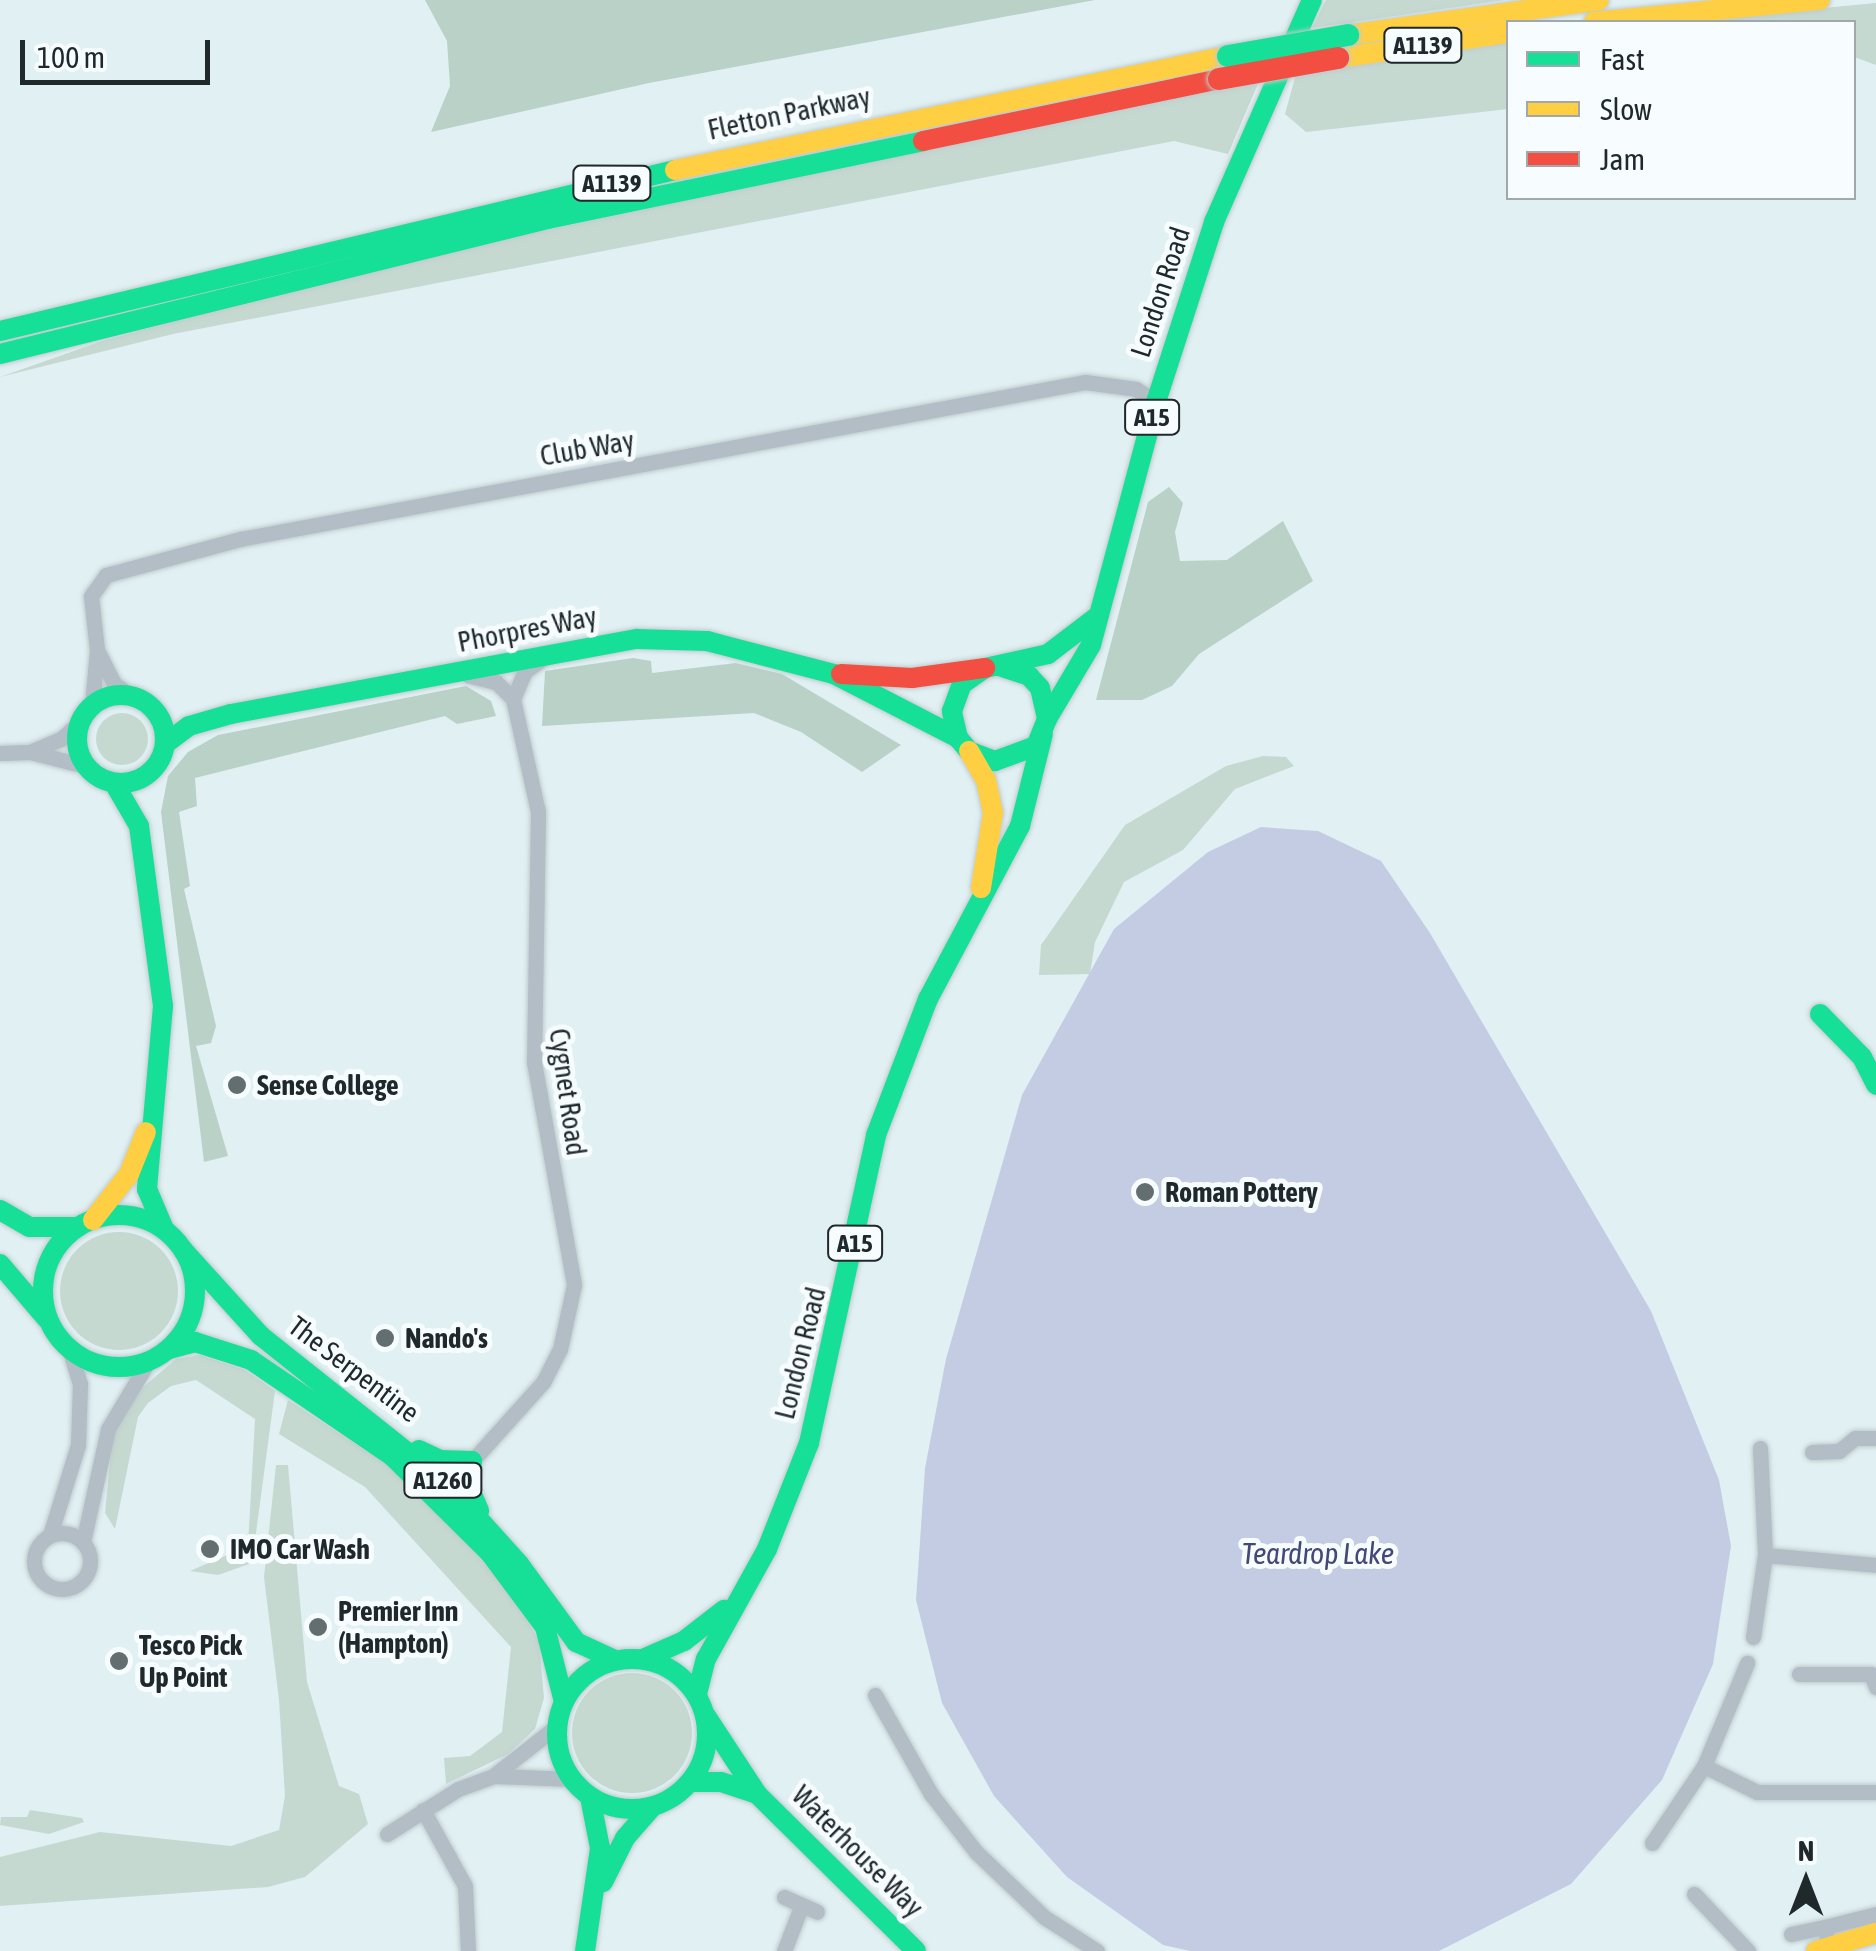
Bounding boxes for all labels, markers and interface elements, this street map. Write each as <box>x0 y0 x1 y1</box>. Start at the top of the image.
scale bar <box>25 20 215 82</box>
legend <box>1506 20 1856 200</box>
road number: A1139 <box>1383 25 1463 65</box>
text: 100 m <box>37 40 105 74</box>
text: Fast <box>1600 42 1645 76</box>
street label: Fletton Parkway <box>705 79 873 147</box>
text: Slow <box>1600 92 1652 126</box>
text: Jam <box>1600 142 1645 176</box>
road number: A1139 <box>572 163 652 203</box>
street label: London Road <box>1123 223 1197 361</box>
road number: A15 <box>1122 397 1182 437</box>
street label: Club Way <box>537 423 637 473</box>
street label: Phorpres Way <box>455 599 599 659</box>
street label: Cygnet Road <box>542 1026 594 1158</box>
place label: Sense College <box>257 1068 399 1102</box>
marker: Sense College <box>226 1074 248 1096</box>
place label: Roman Pottery <box>1165 1175 1318 1209</box>
marker: Roman Pottery <box>1134 1181 1156 1203</box>
road number: A15 <box>825 1223 885 1263</box>
street label: London Road <box>767 1284 833 1422</box>
street label: The Serpentine <box>282 1309 426 1429</box>
place label: Nando's <box>405 1321 488 1355</box>
marker: Nando's <box>374 1327 396 1349</box>
road number: A1260 <box>403 1460 483 1500</box>
place label: IMO Car Wash <box>230 1532 370 1566</box>
water label: Teardrop Lake <box>1242 1535 1394 1571</box>
marker: IMO Car Wash <box>199 1538 221 1560</box>
place label: Premier Inn (Hampton) <box>338 1594 458 1660</box>
marker: Premier Inn (Hampton) <box>307 1616 329 1638</box>
place label: Tesco Pick Up Point <box>139 1628 242 1694</box>
marker: Tesco Pick Up Point <box>108 1650 130 1672</box>
street label: Waterhouse Way <box>785 1778 931 1924</box>
north arrow <box>1756 1831 1856 1931</box>
text: N <box>1798 1835 1814 1867</box>

